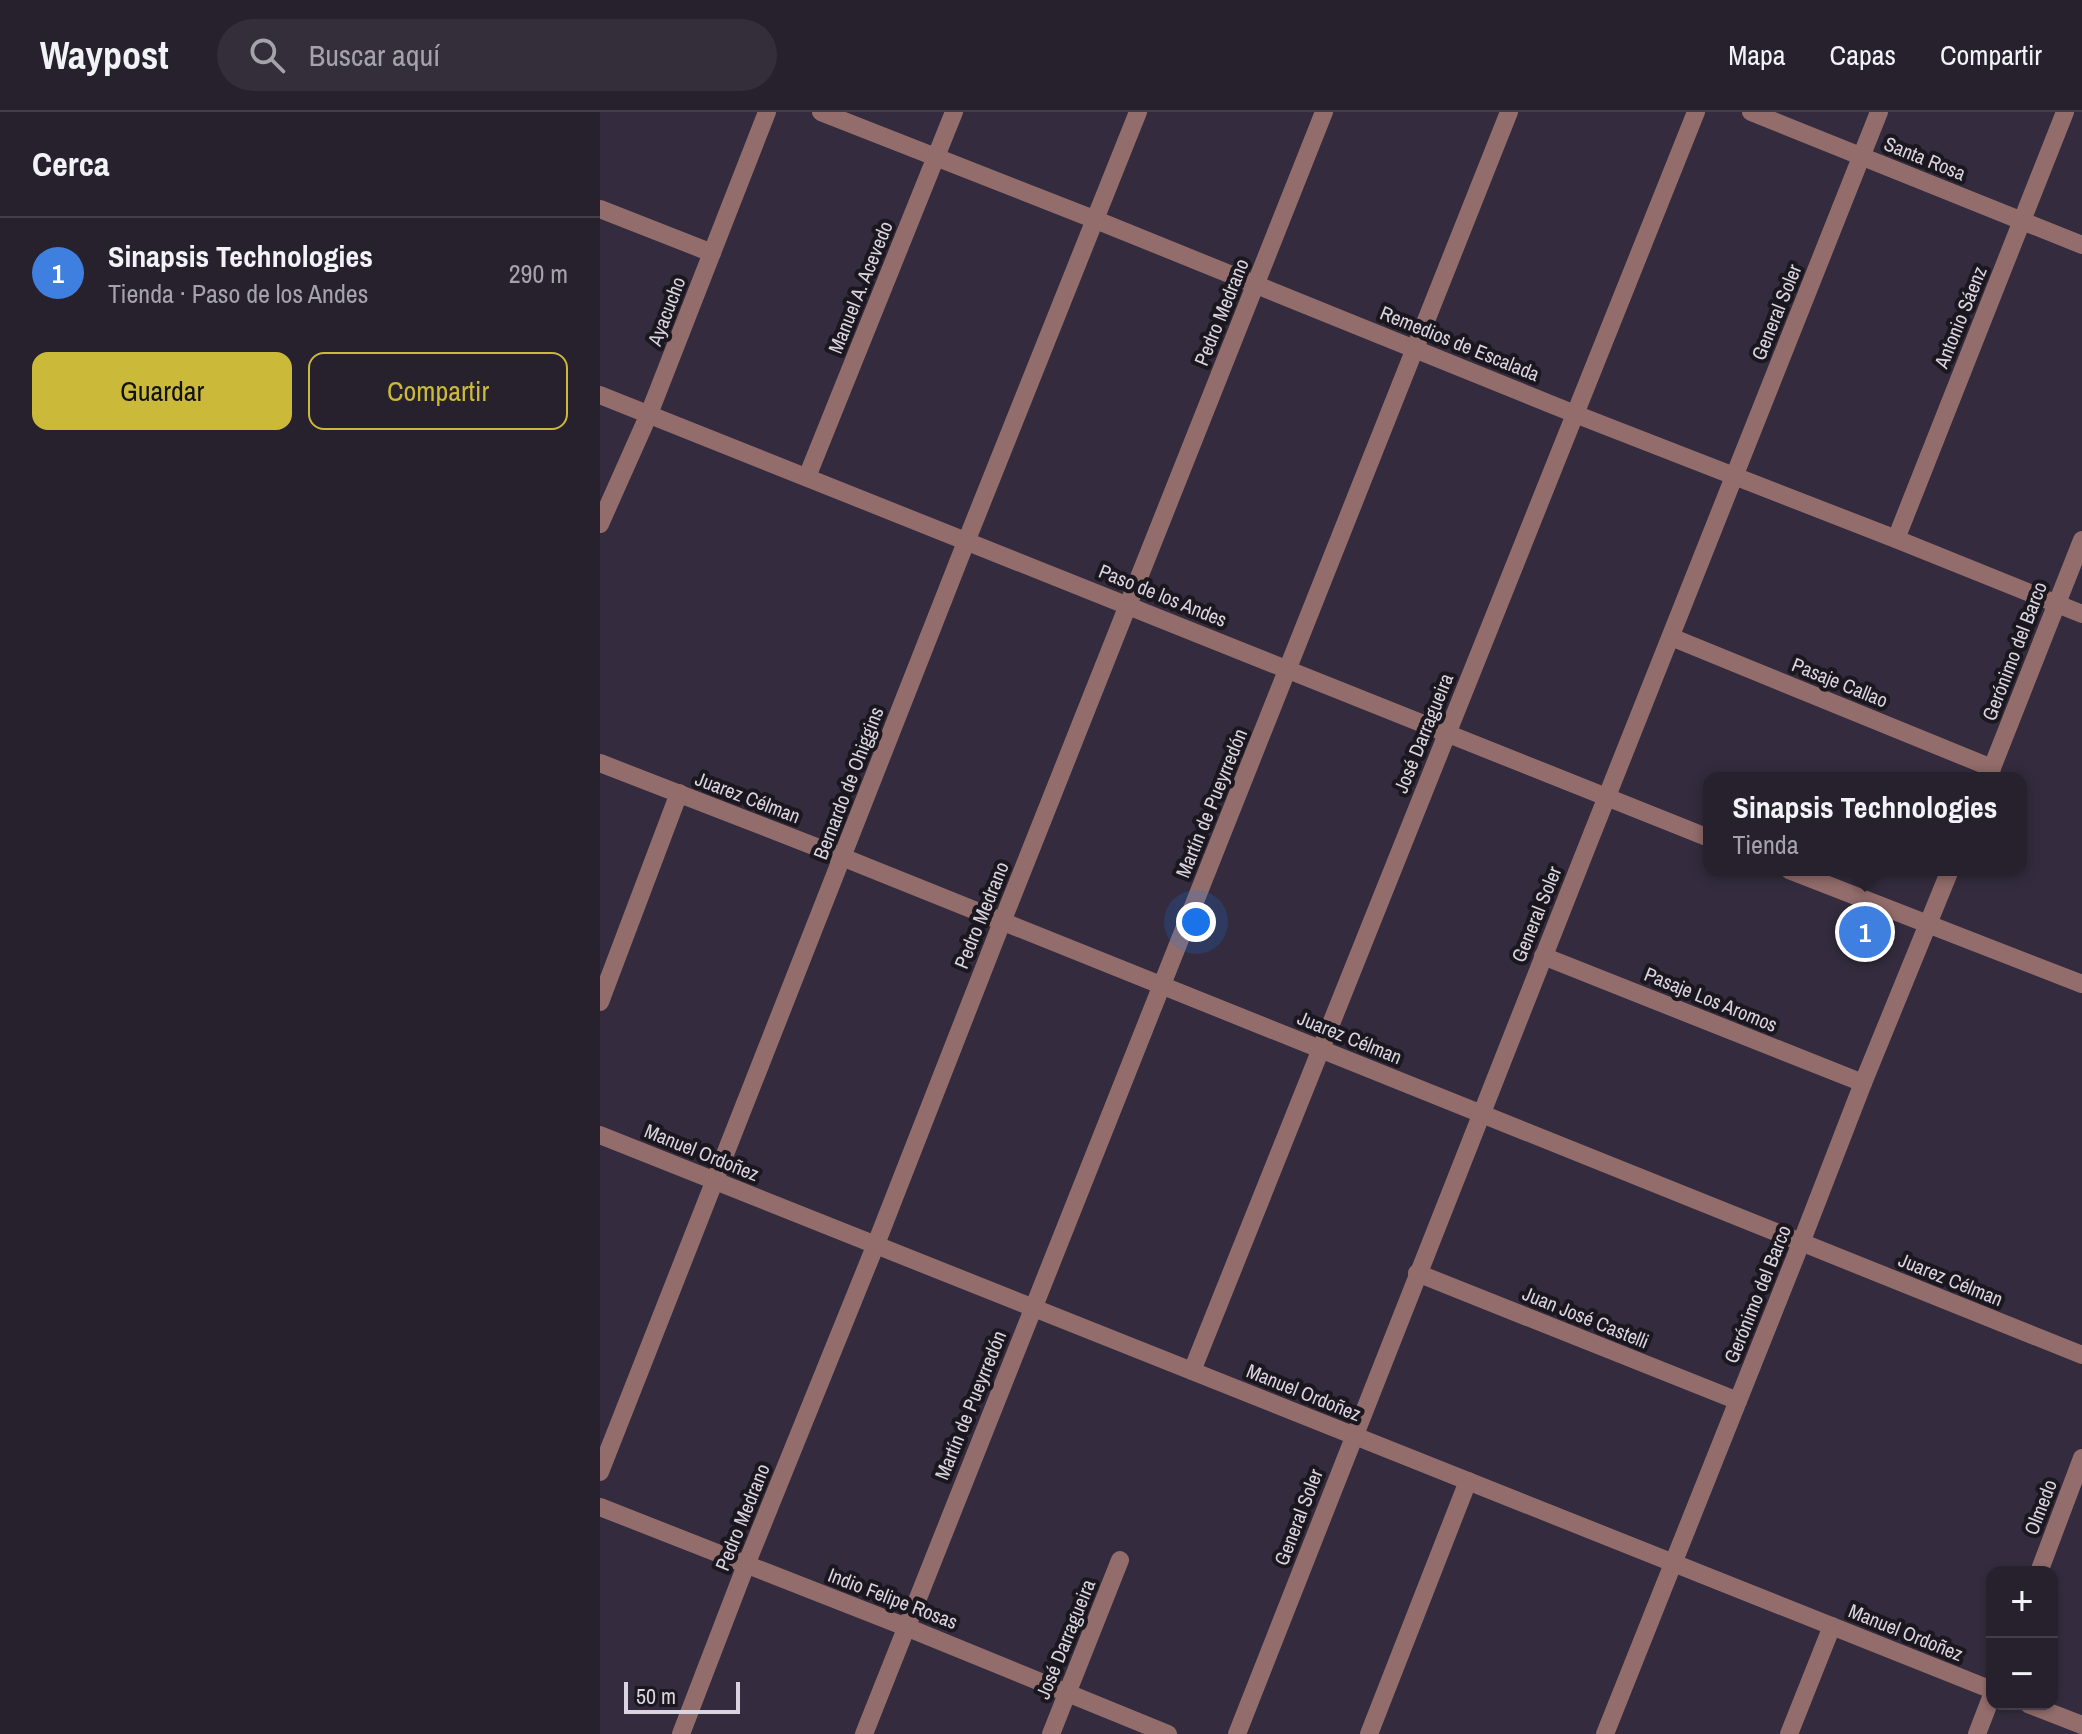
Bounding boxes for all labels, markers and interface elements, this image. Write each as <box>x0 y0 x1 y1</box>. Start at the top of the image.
search box <box>217 19 777 91</box>
text: Waypost <box>40 30 169 81</box>
icon: search <box>245 33 289 77</box>
text: Buscar aquí <box>309 35 440 75</box>
text: Mapa <box>1728 36 1786 74</box>
text: Capas <box>1830 36 1896 74</box>
text: Compartir <box>1940 36 2042 74</box>
street label: Santa Rosa <box>1880 129 1970 187</box>
text: Cerca <box>32 141 110 187</box>
street label: Manuel A. Acevedo <box>821 217 899 357</box>
text: Sinapsis Technologies <box>108 236 373 276</box>
street label: Pedro Medrano <box>1187 255 1255 369</box>
text: 1 <box>52 256 64 291</box>
text: 290 m <box>509 256 568 291</box>
street label: General Soler <box>1745 260 1808 364</box>
street label: Antonio Sáenz <box>1927 262 1993 373</box>
street label: Ayacucho <box>640 273 691 350</box>
text: Tienda · Paso de los Andes <box>108 276 368 311</box>
street label: Remedios de Escalada <box>1376 299 1544 387</box>
button: Guardar <box>32 352 292 430</box>
button: Compartir <box>308 352 568 430</box>
street label: Paso de los Andes <box>1095 557 1231 633</box>
street label: Gerónimo del Barco <box>1975 578 2053 724</box>
street label: Pasaje Callao <box>1788 651 1892 713</box>
street label: José Darragueira <box>1387 669 1459 797</box>
street label: Bernardo de Ohiggins <box>806 703 890 863</box>
street label: Martín de Pueyrredón <box>1169 724 1253 882</box>
street label: Juarez Célman <box>692 765 804 829</box>
popup <box>1703 772 2027 876</box>
text: Sinapsis Technologies <box>1733 787 1997 827</box>
text: Tienda <box>1733 827 1799 862</box>
street label: Pedro Medrano <box>947 858 1015 972</box>
street label: General Soler <box>1505 862 1568 966</box>
your location <box>1176 902 1216 942</box>
pin: 1 <box>1839 902 1891 962</box>
street label: Pasaje Los Aromos <box>1640 960 1782 1038</box>
street label: Juarez Célman <box>1294 1004 1406 1070</box>
street label: Manuel Ordoñez <box>641 1117 763 1187</box>
street label: Gerónimo del Barco <box>1717 1221 1797 1367</box>
street label: Juarez Célman <box>1895 1246 2007 1312</box>
street label: Juan José Castelli <box>1519 1279 1653 1355</box>
street label: Martín de Pueyrredón <box>928 1326 1012 1484</box>
street label: Manuel Ordoñez <box>1243 1357 1365 1427</box>
street label: Pedro Medrano <box>708 1460 776 1574</box>
street label: General Soler <box>1267 1464 1329 1569</box>
street label: Olmedo <box>2017 1475 2063 1539</box>
street label: Indio Felipe Rosas <box>824 1561 962 1635</box>
map controls <box>1986 1566 2058 1710</box>
button: + <box>1986 1566 2058 1638</box>
street label: José Darragueira <box>1029 1575 1101 1703</box>
street label: Manuel Ordoñez <box>1845 1597 1967 1667</box>
button: − <box>1986 1638 2058 1710</box>
scale bar <box>624 1678 740 1714</box>
text: 50 m <box>636 1681 676 1711</box>

